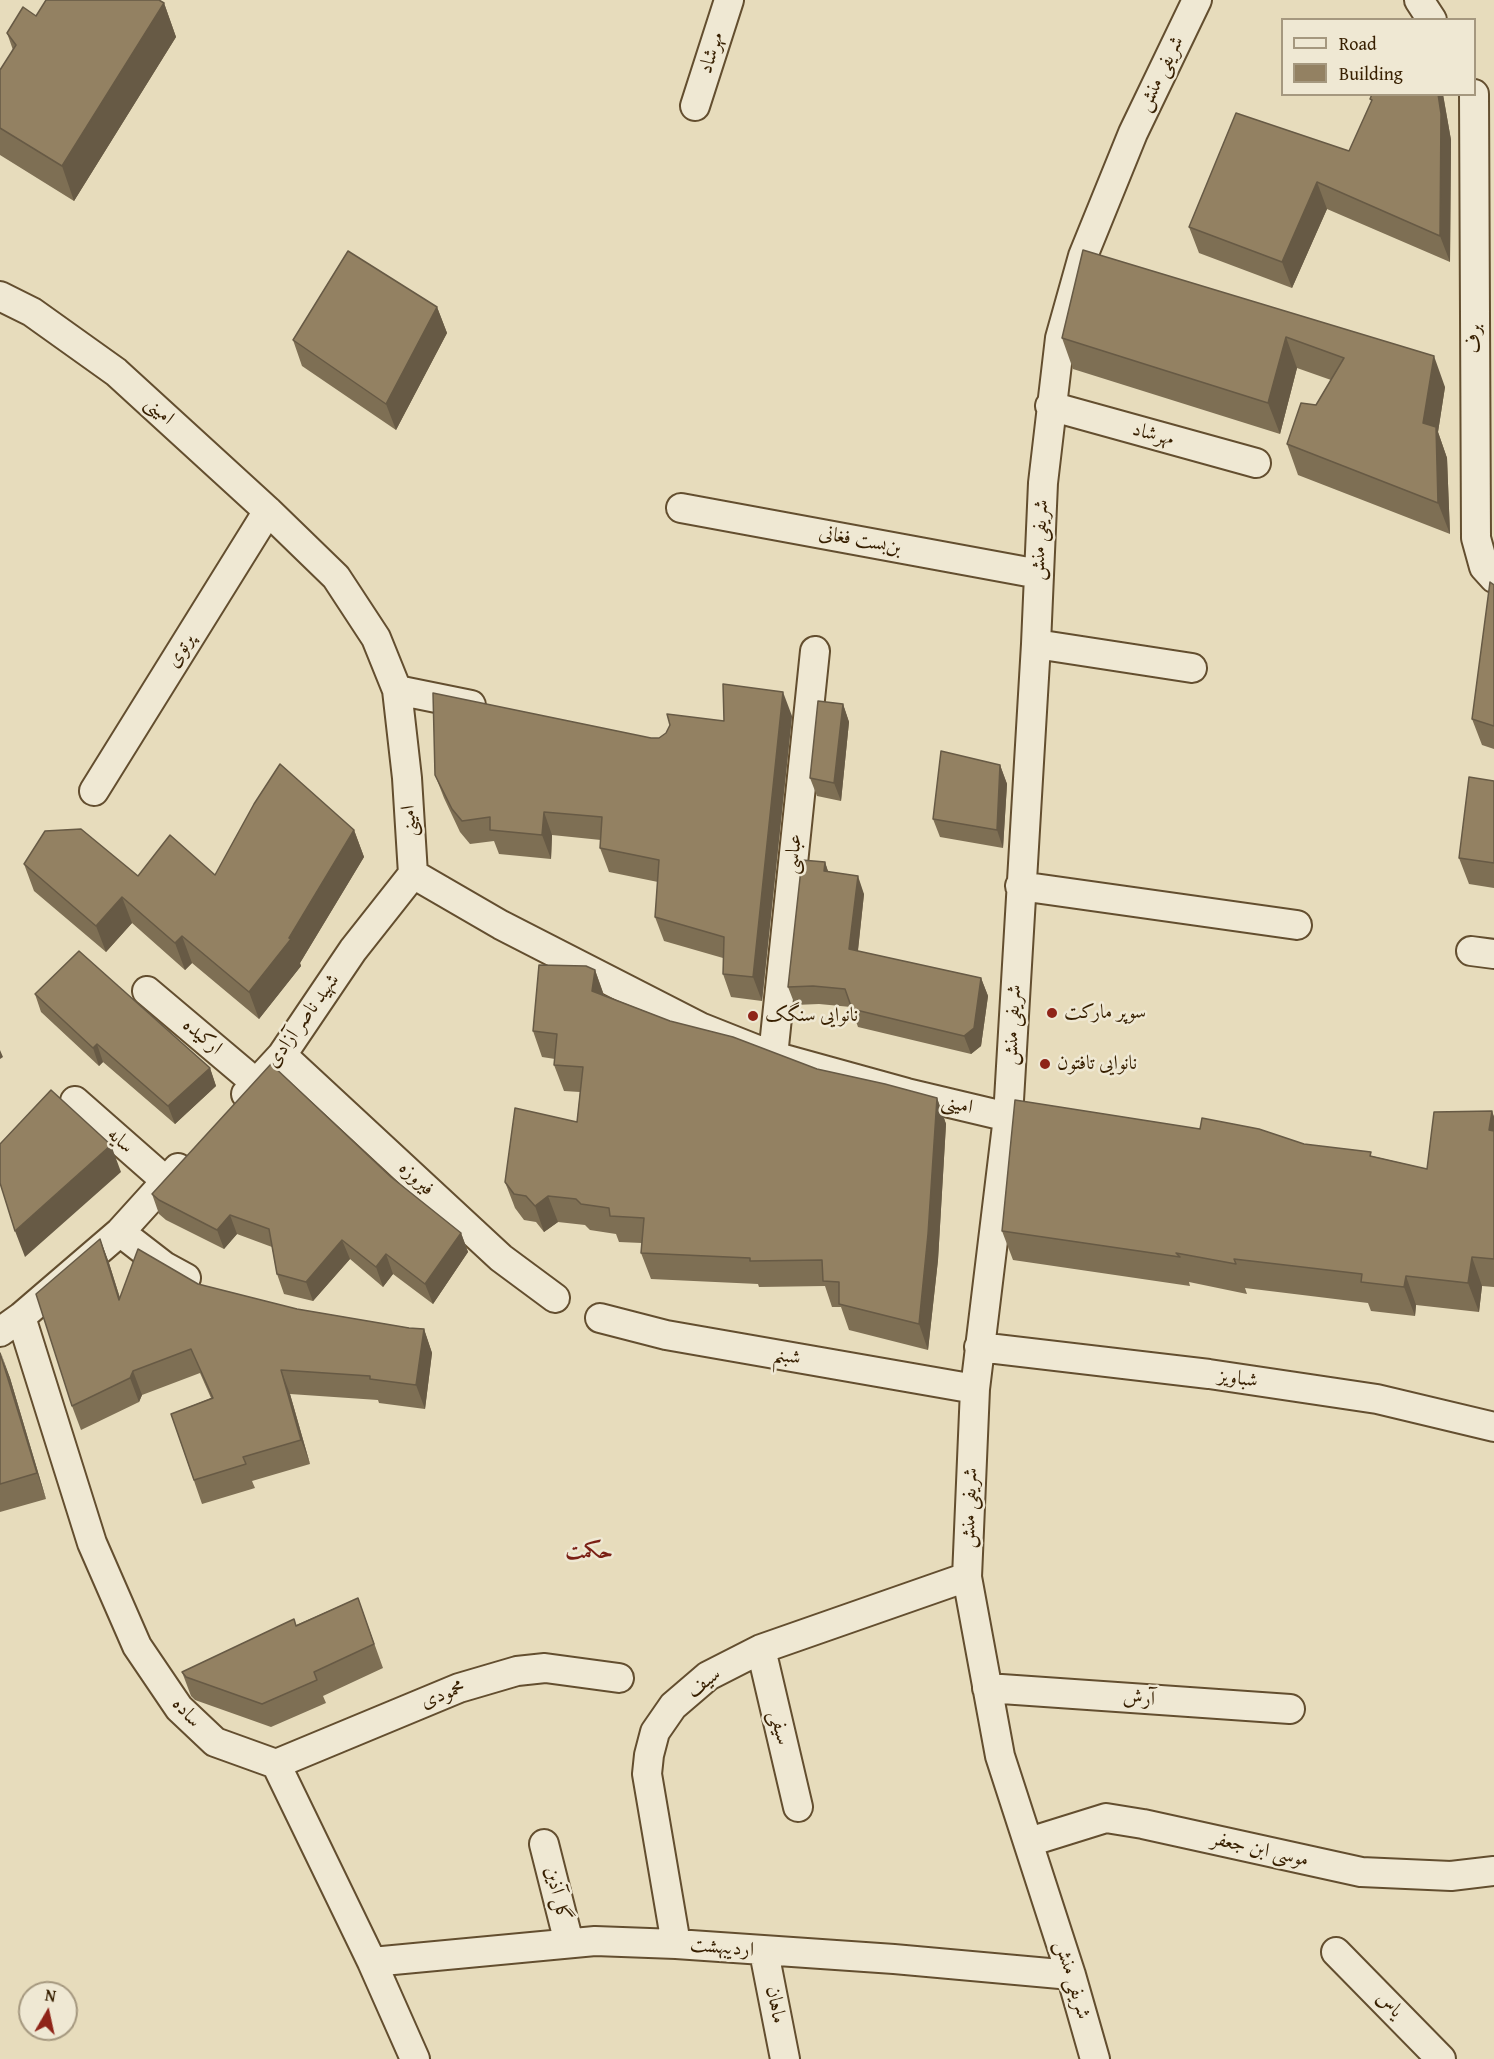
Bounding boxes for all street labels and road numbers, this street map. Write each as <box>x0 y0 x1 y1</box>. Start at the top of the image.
street label: مهرشاد <box>694 29 730 77</box>
street label: شریفی منش <box>1132 32 1190 116</box>
street label: برف <box>1463 324 1487 354</box>
street label: امینی <box>139 392 179 430</box>
street label: مهرشاد <box>1129 418 1177 452</box>
street label: شریفی منش <box>1026 499 1054 581</box>
street label: بن‌بست فغانی <box>817 521 903 561</box>
street label: پرتوی <box>161 630 201 672</box>
street label: امینی <box>397 804 423 838</box>
street label: عباسی <box>780 833 808 875</box>
street label: شهید ناصر آزادی <box>261 969 345 1073</box>
street label: شریفی منش <box>999 984 1027 1066</box>
street label: ارکیده <box>177 1014 227 1060</box>
street label: امینی <box>939 1090 975 1120</box>
street label: سایه <box>102 1123 138 1159</box>
street label: فیروزه <box>393 1157 439 1201</box>
street label: شبنم <box>771 1343 803 1371</box>
street label: شباویز <box>1217 1364 1259 1394</box>
street label: شریفی منش <box>957 1467 983 1549</box>
street label: سیف <box>682 1663 726 1703</box>
street label: محمودی <box>417 1676 469 1714</box>
street label: آرش <box>1122 1686 1156 1712</box>
street label: ساده <box>166 1693 206 1733</box>
street label: سیفی <box>763 1709 795 1747</box>
street label: موسی ابن جعفر <box>1209 1827 1311 1873</box>
street label: گل آذین <box>539 1864 575 1924</box>
street label: اردیبهشت <box>689 1933 755 1963</box>
street label: شریفی منش <box>1049 1938 1095 2022</box>
street label: ماهان <box>760 1984 790 2026</box>
street label: یاس <box>1371 1987 1407 2023</box>

